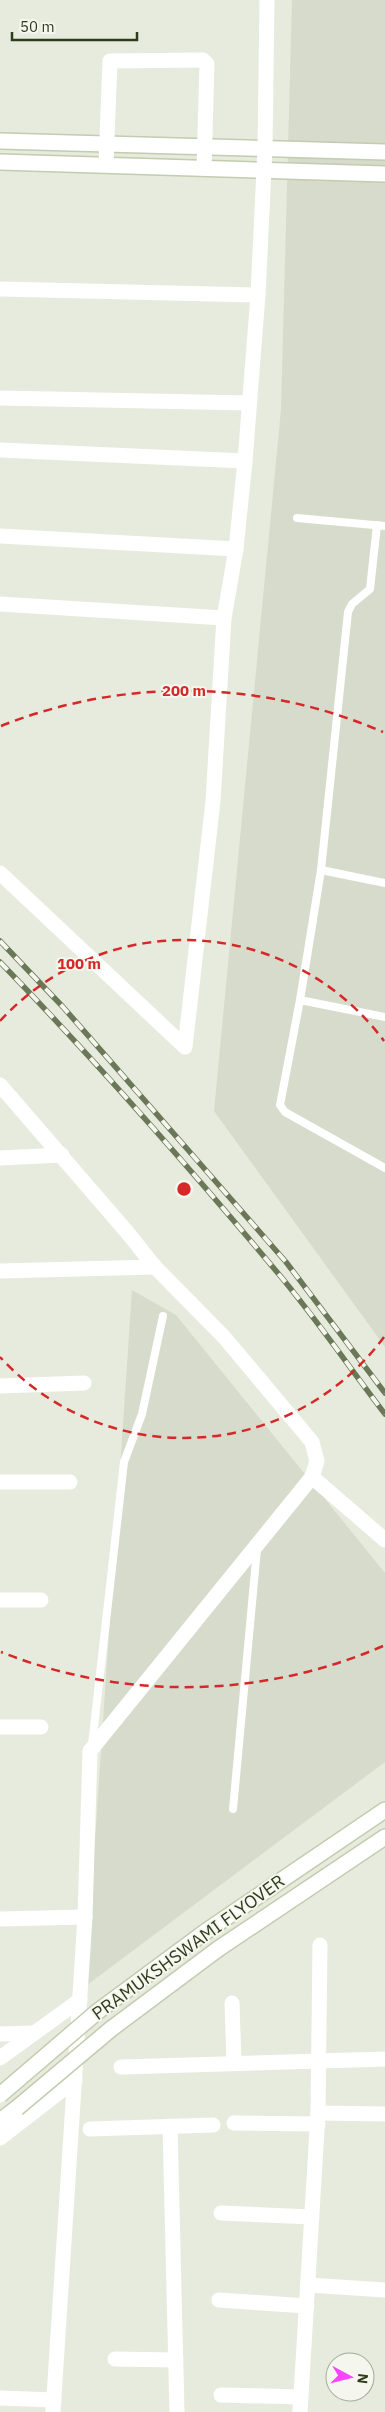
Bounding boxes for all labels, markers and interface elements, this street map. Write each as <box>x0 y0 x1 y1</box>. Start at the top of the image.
scale bar <box>12 10 138 42</box>
text: 50 m <box>20 17 55 36</box>
text: 200 m <box>162 681 206 700</box>
text: 100 m <box>57 954 101 973</box>
centre of rings <box>175 1180 193 1198</box>
street label: PRAMUKSHSWAMI FLYOVER <box>87 1869 289 2025</box>
north arrow <box>325 2352 375 2402</box>
text: N <box>353 2372 372 2385</box>

